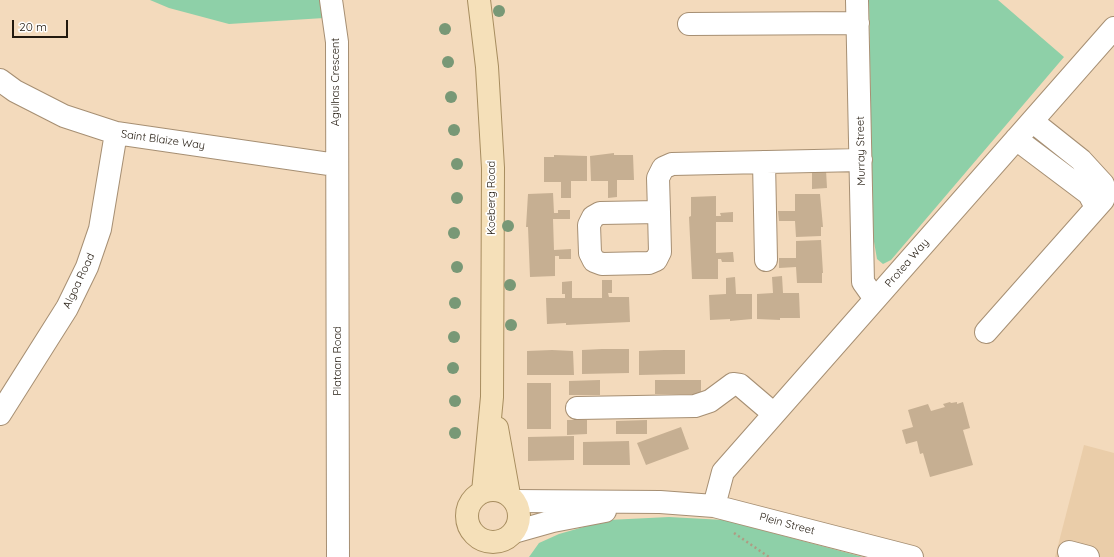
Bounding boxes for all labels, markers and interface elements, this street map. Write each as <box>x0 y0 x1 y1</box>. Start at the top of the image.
scale bar <box>14 12 70 38</box>
text: 20 m <box>19 19 47 34</box>
street label: Agulhas Crescent <box>329 38 343 126</box>
street label: Murray Street <box>854 116 868 186</box>
street label: Saint Blaize Way <box>120 128 206 152</box>
street label: Koeberg Road <box>485 161 499 235</box>
street label: Protea Way <box>882 236 932 290</box>
street label: Algoa Road <box>60 251 98 311</box>
street label: Plataan Road <box>331 326 345 396</box>
street label: Plein Street <box>758 510 816 538</box>

